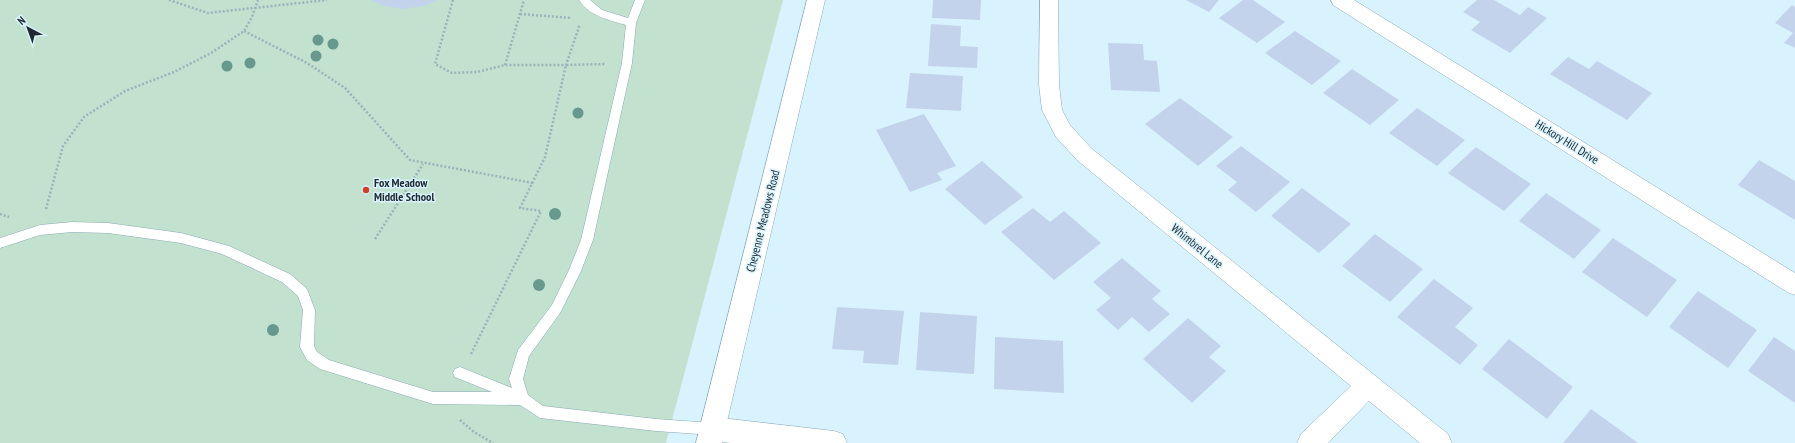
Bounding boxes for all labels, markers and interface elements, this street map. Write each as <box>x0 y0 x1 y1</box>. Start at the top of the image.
north arrow <box>8 8 48 48</box>
text: N <box>15 13 28 28</box>
street label: Hickory Hill Drive <box>1533 116 1602 167</box>
street label: Cheyenne Meadows Road <box>743 168 782 274</box>
place label: Fox Meadow Middle School <box>374 175 434 204</box>
marker: Fox Meadow Middle School <box>361 185 371 195</box>
street label: Whimbrel Lane <box>1168 220 1226 271</box>

